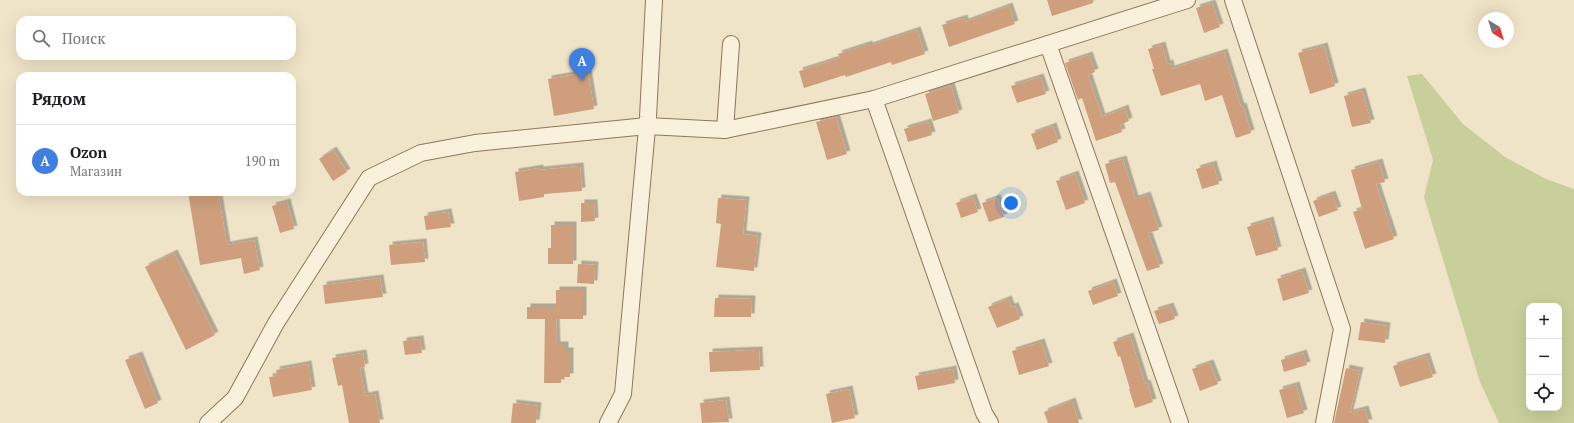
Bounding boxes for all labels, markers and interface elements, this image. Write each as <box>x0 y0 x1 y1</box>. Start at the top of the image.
north arrow <box>1478 12 1514 48</box>
search box <box>16 16 296 60</box>
icon: search <box>30 27 52 49</box>
text: Поиск <box>62 28 105 48</box>
pin: A <box>569 48 595 81</box>
text: Рядом <box>32 87 86 110</box>
text: Ozon <box>70 142 107 162</box>
text: A <box>40 152 50 170</box>
text: 190 m <box>245 152 280 170</box>
text: Магазин <box>70 162 122 180</box>
your location <box>1001 193 1021 213</box>
map controls <box>1526 303 1562 411</box>
button: + <box>1526 303 1562 339</box>
button: − <box>1526 339 1562 375</box>
button: locate <box>1526 375 1562 411</box>

